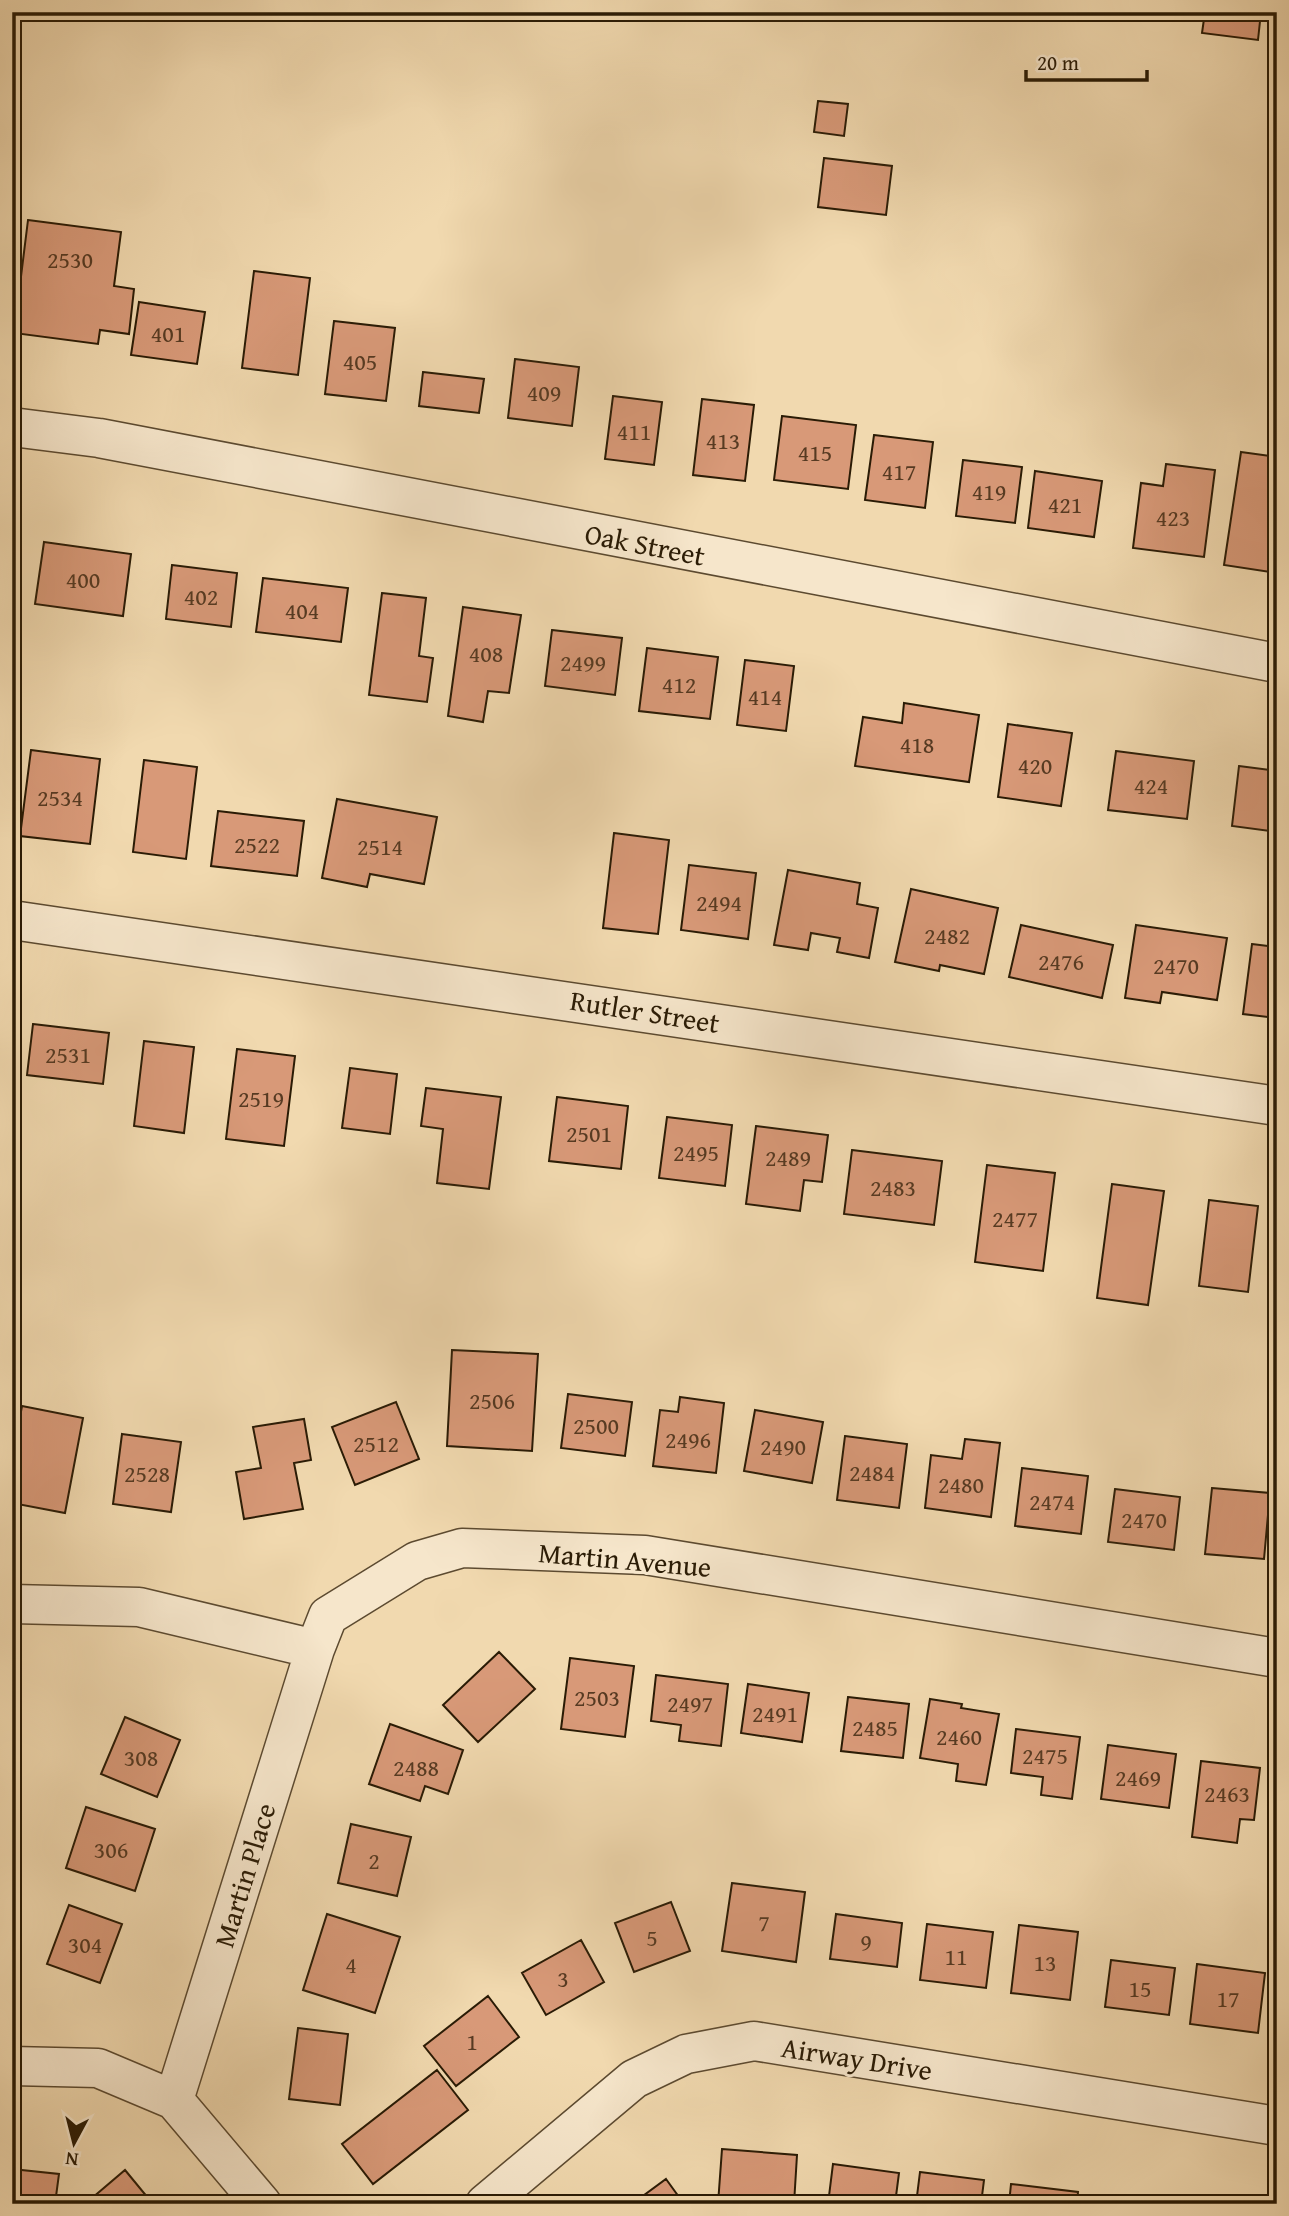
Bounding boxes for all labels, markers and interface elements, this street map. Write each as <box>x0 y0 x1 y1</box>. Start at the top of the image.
scale bar <box>1026 38 1147 82</box>
text: 20 m <box>1037 47 1079 78</box>
house number: 2530 <box>47 242 93 277</box>
house number: 401 <box>151 316 185 351</box>
house number: 405 <box>343 344 377 379</box>
house number: 409 <box>527 375 561 410</box>
house number: 411 <box>617 414 651 449</box>
house number: 413 <box>706 423 740 458</box>
house number: 415 <box>798 435 832 470</box>
house number: 417 <box>882 454 916 489</box>
house number: 419 <box>972 474 1006 509</box>
house number: 421 <box>1048 487 1082 522</box>
house number: 423 <box>1156 500 1190 535</box>
street label: Oak Street <box>581 512 709 576</box>
house number: 400 <box>66 562 100 597</box>
house number: 402 <box>184 579 218 614</box>
house number: 404 <box>285 593 319 628</box>
house number: 408 <box>469 636 503 671</box>
house number: 2499 <box>560 645 606 680</box>
house number: 412 <box>662 667 696 702</box>
house number: 414 <box>748 679 782 714</box>
house number: 418 <box>900 727 934 762</box>
house number: 420 <box>1018 748 1052 783</box>
house number: 424 <box>1134 768 1168 803</box>
house number: 2534 <box>37 780 83 815</box>
house number: 2522 <box>234 827 280 862</box>
house number: 2514 <box>357 829 403 864</box>
house number: 2494 <box>696 885 742 920</box>
house number: 2482 <box>924 918 970 953</box>
house number: 2476 <box>1038 944 1084 979</box>
house number: 2470 <box>1153 948 1199 983</box>
street label: Rutler Street <box>567 979 723 1043</box>
house number: 2531 <box>45 1037 91 1072</box>
house number: 2519 <box>238 1081 284 1116</box>
house number: 2501 <box>566 1116 612 1151</box>
house number: 2495 <box>673 1135 719 1170</box>
house number: 2489 <box>765 1140 811 1175</box>
house number: 2483 <box>870 1170 916 1205</box>
house number: 2477 <box>992 1201 1038 1236</box>
house number: 2506 <box>469 1383 515 1418</box>
house number: 2500 <box>573 1408 619 1443</box>
house number: 2496 <box>665 1422 711 1457</box>
house number: 2512 <box>353 1426 399 1461</box>
house number: 2490 <box>760 1429 806 1464</box>
house number: 2484 <box>849 1455 895 1490</box>
house number: 2528 <box>124 1456 170 1491</box>
house number: 2480 <box>938 1467 984 1502</box>
house number: 2474 <box>1029 1484 1075 1519</box>
house number: 2470 <box>1121 1502 1167 1537</box>
street label: Martin Avenue <box>537 1531 713 1587</box>
house number: 2503 <box>574 1680 620 1715</box>
house number: 2497 <box>667 1686 713 1721</box>
house number: 2491 <box>752 1696 798 1731</box>
house number: 2485 <box>852 1710 898 1745</box>
house number: 2460 <box>936 1719 982 1754</box>
house number: 2475 <box>1022 1738 1068 1773</box>
house number: 308 <box>124 1740 158 1775</box>
house number: 2488 <box>393 1750 439 1785</box>
house number: 2469 <box>1115 1760 1161 1795</box>
house number: 2463 <box>1204 1776 1250 1811</box>
street label: Martin Place <box>203 1798 285 1952</box>
house number: 306 <box>94 1832 128 1867</box>
house number: 2 <box>368 1843 380 1878</box>
house number: 7 <box>758 1905 770 1940</box>
house number: 5 <box>646 1920 658 1955</box>
house number: 9 <box>860 1924 872 1959</box>
house number: 304 <box>68 1927 102 1962</box>
house number: 11 <box>944 1939 968 1974</box>
house number: 13 <box>1033 1945 1057 1980</box>
house number: 4 <box>345 1947 357 1982</box>
house number: 3 <box>557 1961 569 1996</box>
house number: 15 <box>1128 1971 1152 2006</box>
house number: 17 <box>1216 1981 1240 2016</box>
house number: 1 <box>466 2024 478 2059</box>
street label: Airway Drive <box>779 2026 935 2090</box>
north arrow <box>38 2108 108 2178</box>
text: N <box>64 2145 80 2175</box>

